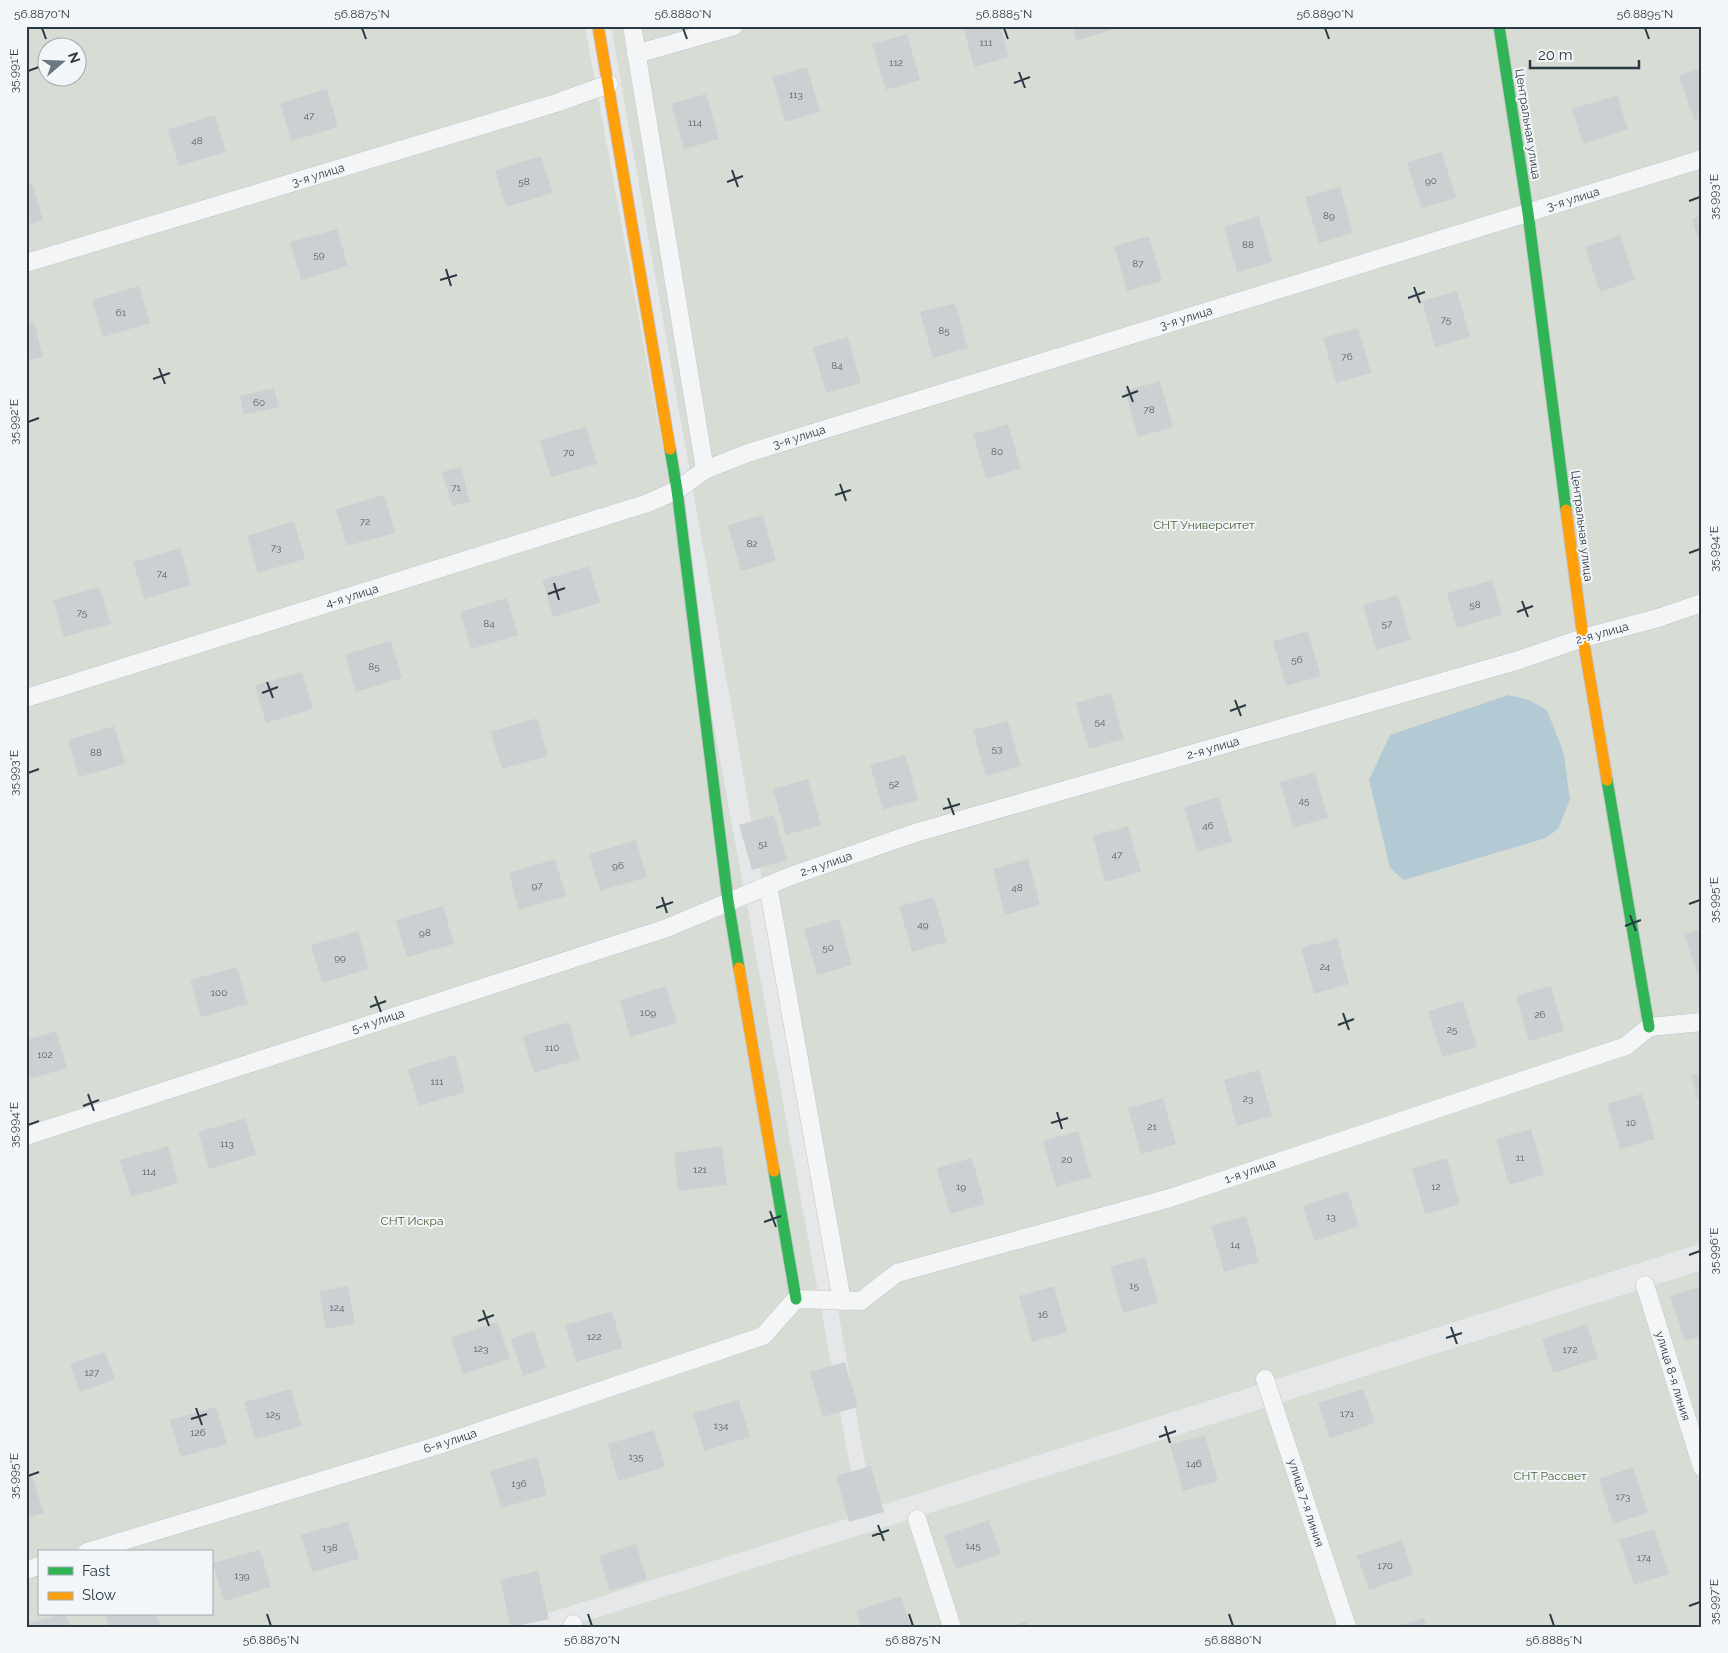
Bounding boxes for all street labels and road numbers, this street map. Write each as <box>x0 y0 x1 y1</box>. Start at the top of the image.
street label: Центральная улица <box>1512 68 1544 180</box>
street label: 3-я улица <box>290 160 346 190</box>
street label: 3-я улица <box>1545 184 1601 214</box>
street label: 3-я улица <box>1158 303 1214 333</box>
street label: 3-я улица <box>771 422 827 452</box>
street label: Центральная улица <box>1568 470 1596 582</box>
street label: 4-я улица <box>324 581 380 611</box>
street label: 2-я улица <box>1574 619 1630 647</box>
street label: 2-я улица <box>1185 734 1241 762</box>
street label: 2-я улица <box>798 849 854 879</box>
street label: 5-я улица <box>350 1006 406 1036</box>
street label: 1-я улица <box>1223 1156 1277 1186</box>
street label: улица 8-я линия <box>1653 1330 1693 1422</box>
street label: 6-я улица <box>422 1426 478 1456</box>
street label: улица 7-я линия <box>1285 1457 1327 1549</box>

